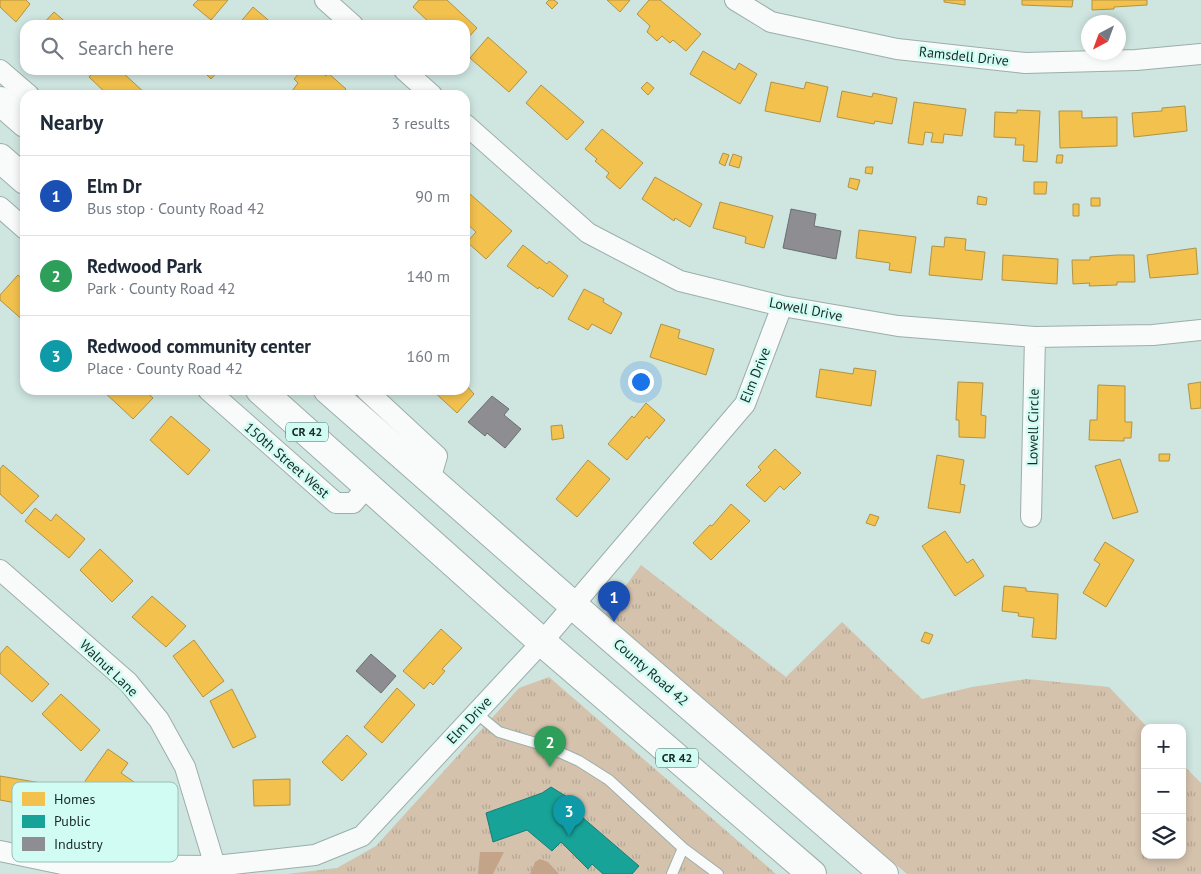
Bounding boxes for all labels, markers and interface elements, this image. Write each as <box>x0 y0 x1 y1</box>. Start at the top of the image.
north arrow <box>1081 15 1126 60</box>
search box <box>20 20 470 75</box>
icon: search <box>38 34 66 62</box>
text: Search here <box>78 36 174 60</box>
street label: Ramsdell Drive <box>918 42 1010 70</box>
text: Nearby <box>40 109 103 136</box>
text: 3 results <box>391 113 450 133</box>
text: Elm Dr <box>87 174 142 198</box>
text: 1 <box>51 186 61 206</box>
text: 90 m <box>415 186 450 206</box>
text: Bus stop · County Road 42 <box>87 198 265 218</box>
text: Redwood Park <box>87 254 202 278</box>
text: 2 <box>51 266 61 286</box>
text: 140 m <box>407 266 450 286</box>
text: Park · County Road 42 <box>87 278 235 298</box>
street label: Lowell Drive <box>768 293 844 325</box>
text: Redwood community center <box>87 334 311 358</box>
street label: Elm Drive <box>736 345 774 405</box>
text: 3 <box>51 346 61 366</box>
text: 160 m <box>407 346 450 366</box>
text: Place · County Road 42 <box>87 358 243 378</box>
your location <box>628 369 654 395</box>
street label: Lowell Circle <box>1023 388 1043 466</box>
street label: 150th Street West <box>241 418 333 502</box>
road number: CR 42 <box>286 422 328 442</box>
pin: 1 <box>598 581 630 622</box>
street label: County Road 42 <box>610 635 692 709</box>
street label: Walnut Lane <box>76 636 142 700</box>
street label: Elm Drive <box>443 693 495 747</box>
map controls <box>1141 724 1186 859</box>
button: + <box>1141 724 1186 769</box>
pin: 2 <box>534 726 566 767</box>
road number: CR 42 <box>656 748 698 768</box>
button: − <box>1141 769 1186 814</box>
legend <box>12 782 178 862</box>
text: Homes <box>54 790 95 808</box>
pin: 3 <box>553 795 585 836</box>
text: Public <box>54 812 91 830</box>
button: layers <box>1141 814 1186 859</box>
text: Industry <box>54 835 103 853</box>

